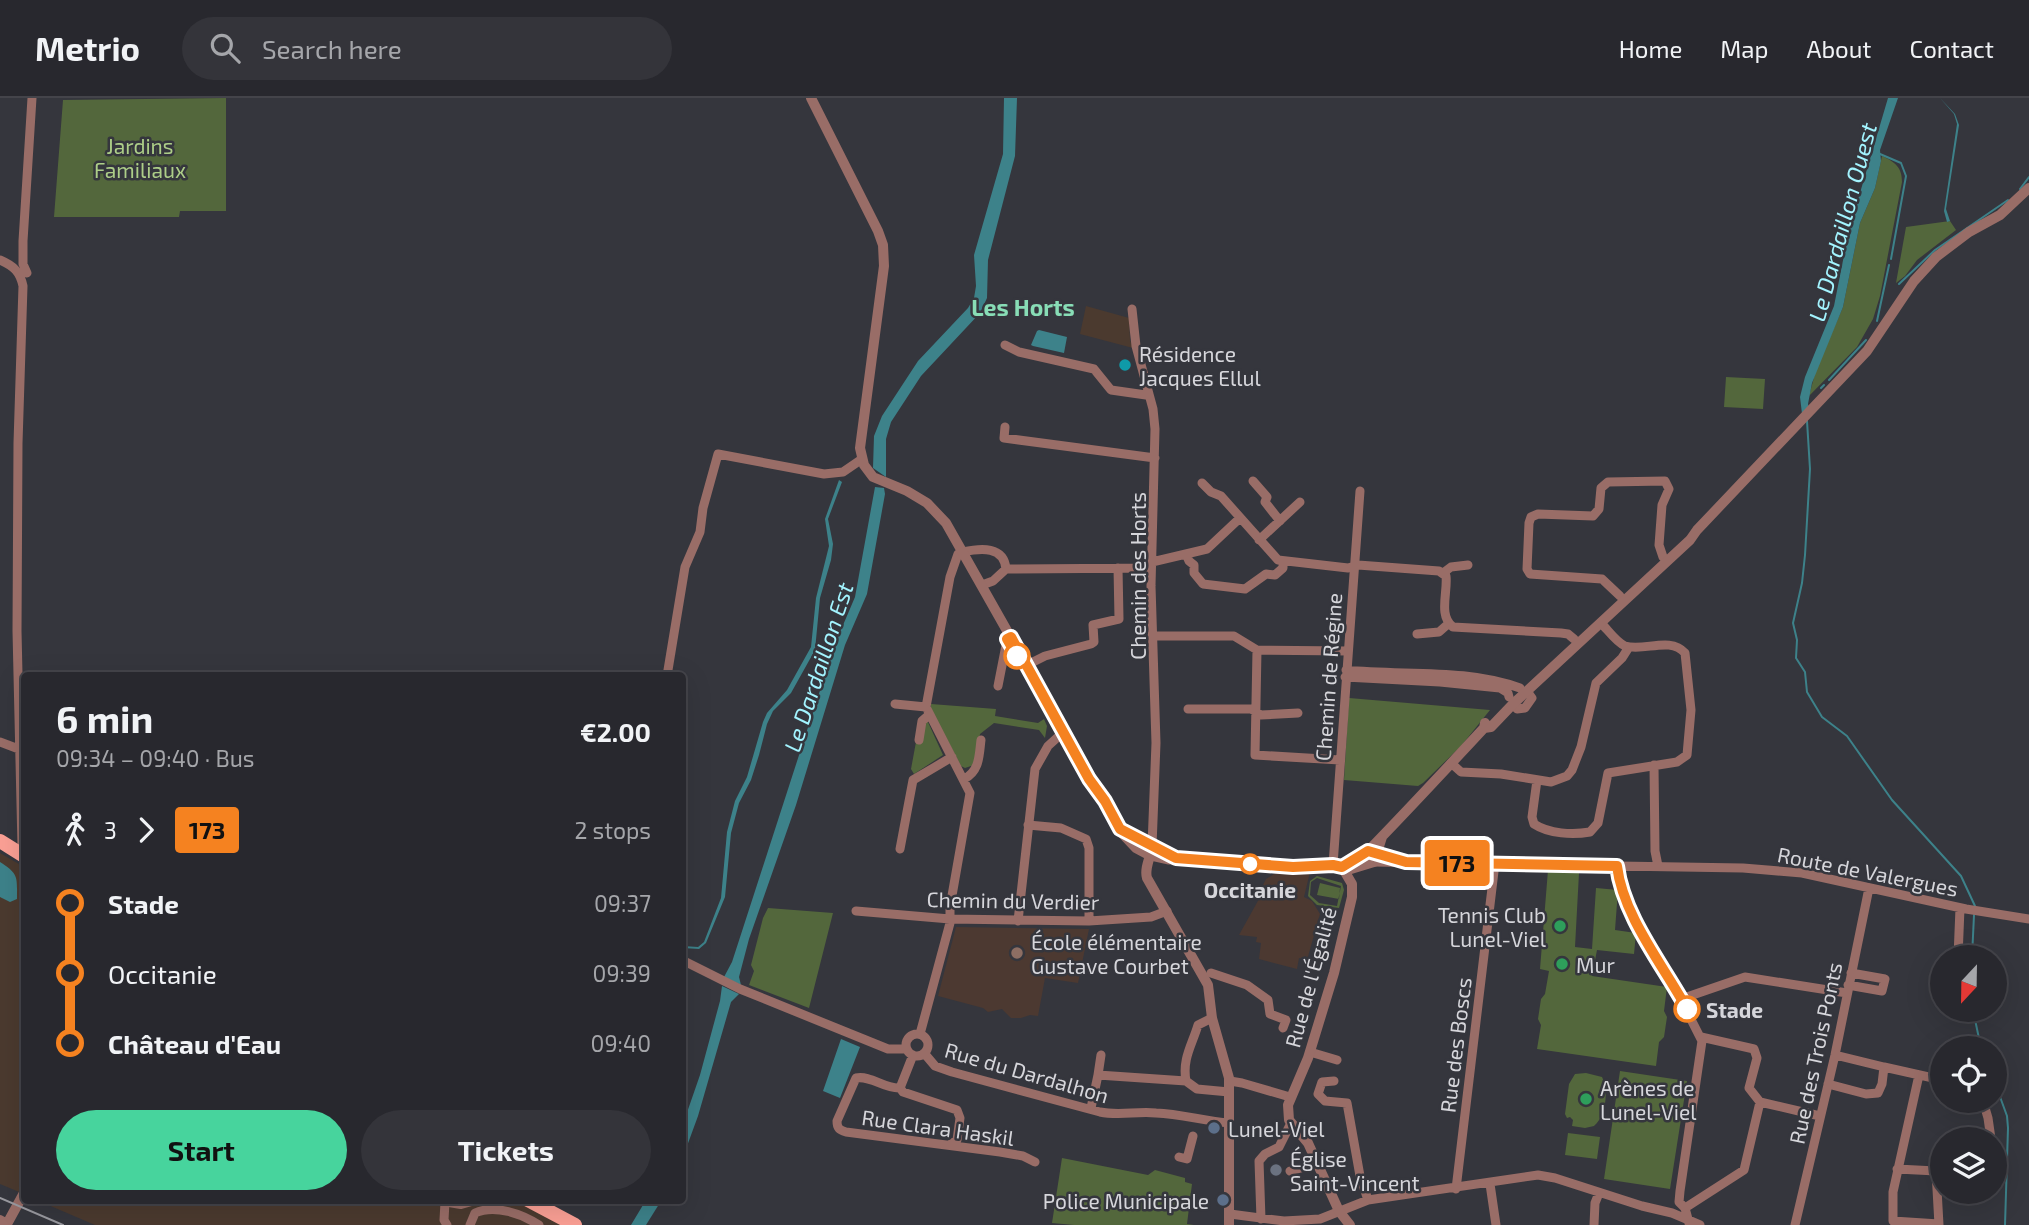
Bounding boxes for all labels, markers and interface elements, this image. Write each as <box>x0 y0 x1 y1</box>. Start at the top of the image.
search box <box>182 17 672 80</box>
text: Metrio <box>35 28 140 68</box>
icon: search <box>206 29 244 67</box>
text: Search here <box>262 33 402 64</box>
text: Home <box>1619 34 1682 63</box>
text: Map <box>1720 34 1768 63</box>
text: About <box>1806 34 1872 63</box>
text: Contact <box>1910 34 1994 63</box>
water label: Le Dardaillon Ouest <box>1802 119 1882 324</box>
park label: Jardins Familiaux <box>94 133 186 182</box>
district label: Les Horts <box>971 293 1075 321</box>
place label: Résidence Jacques Ellul <box>1139 341 1262 390</box>
marker: Résidence Jacques Ellul <box>1117 357 1133 373</box>
street label: Chemin des Horts <box>1125 492 1150 660</box>
water label: Le Dardaillon Est <box>777 578 859 755</box>
street label: Chemin de Régine <box>1310 592 1346 762</box>
unlabelled marker <box>1004 643 1030 669</box>
text: 6 min <box>56 695 153 741</box>
text: €2.00 <box>580 716 651 747</box>
text: 09:34 – 09:40 · Bus <box>56 744 254 772</box>
icon: walk <box>56 811 94 849</box>
icon: forward <box>127 811 165 849</box>
text: 173 <box>189 815 225 844</box>
text: 3 <box>104 816 117 844</box>
text: 2 stops <box>574 816 651 844</box>
line badge: 173 <box>1417 840 1497 886</box>
street label: Route de Valergues <box>1776 841 1960 901</box>
text: 173 <box>1439 848 1475 877</box>
marker: Occitanie <box>1240 854 1260 874</box>
place label: Occitanie <box>1204 877 1296 902</box>
street label: Chemin du Verdier <box>927 886 1100 914</box>
text: Stade <box>108 888 179 919</box>
text: 09:37 <box>594 889 651 917</box>
place label: Tennis Club Lunel-Viel <box>1438 902 1547 951</box>
street label: Rue de l'Égalité <box>1279 904 1341 1050</box>
marker: Tennis Club Lunel-Viel <box>1552 918 1568 934</box>
place label: École élémentaire Gustave Courbet <box>1031 929 1202 978</box>
marker: École élémentaire Gustave Courbet <box>1009 945 1025 961</box>
north arrow <box>1930 945 2007 1022</box>
map controls <box>1930 945 2007 1204</box>
place label: Mur <box>1576 952 1615 977</box>
marker: Mur <box>1554 956 1570 972</box>
text: Occitanie <box>108 958 217 989</box>
text: 09:39 <box>593 959 651 987</box>
street label: Rue des Trois Ponts <box>1784 960 1846 1146</box>
street label: Rue des Boscs <box>1434 976 1476 1114</box>
marker: Stade <box>1674 996 1700 1022</box>
place label: Stade <box>1706 997 1763 1022</box>
text: Château d'Eau <box>108 1028 281 1059</box>
text: 09:40 <box>591 1029 651 1057</box>
button: locate <box>1930 1036 2007 1113</box>
street label: Rue du Dardalhon <box>942 1037 1112 1107</box>
place label: Arènes de Lunel-Viel <box>1600 1075 1697 1124</box>
marker: Arènes de Lunel-Viel <box>1578 1091 1594 1107</box>
street label: Rue Clara Haskil <box>860 1104 1017 1150</box>
button: Start <box>56 1110 347 1190</box>
button: Tickets <box>361 1110 651 1190</box>
place label: Lunel-Viel <box>1228 1116 1325 1141</box>
marker: Lunel-Viel <box>1206 1120 1222 1136</box>
button: layers <box>1930 1127 2007 1204</box>
place label: Église Saint-Vincent <box>1290 1146 1419 1195</box>
marker: Église Saint-Vincent <box>1268 1162 1284 1178</box>
place label: Police Municipale <box>1043 1188 1209 1213</box>
marker: Police Municipale <box>1215 1192 1231 1208</box>

